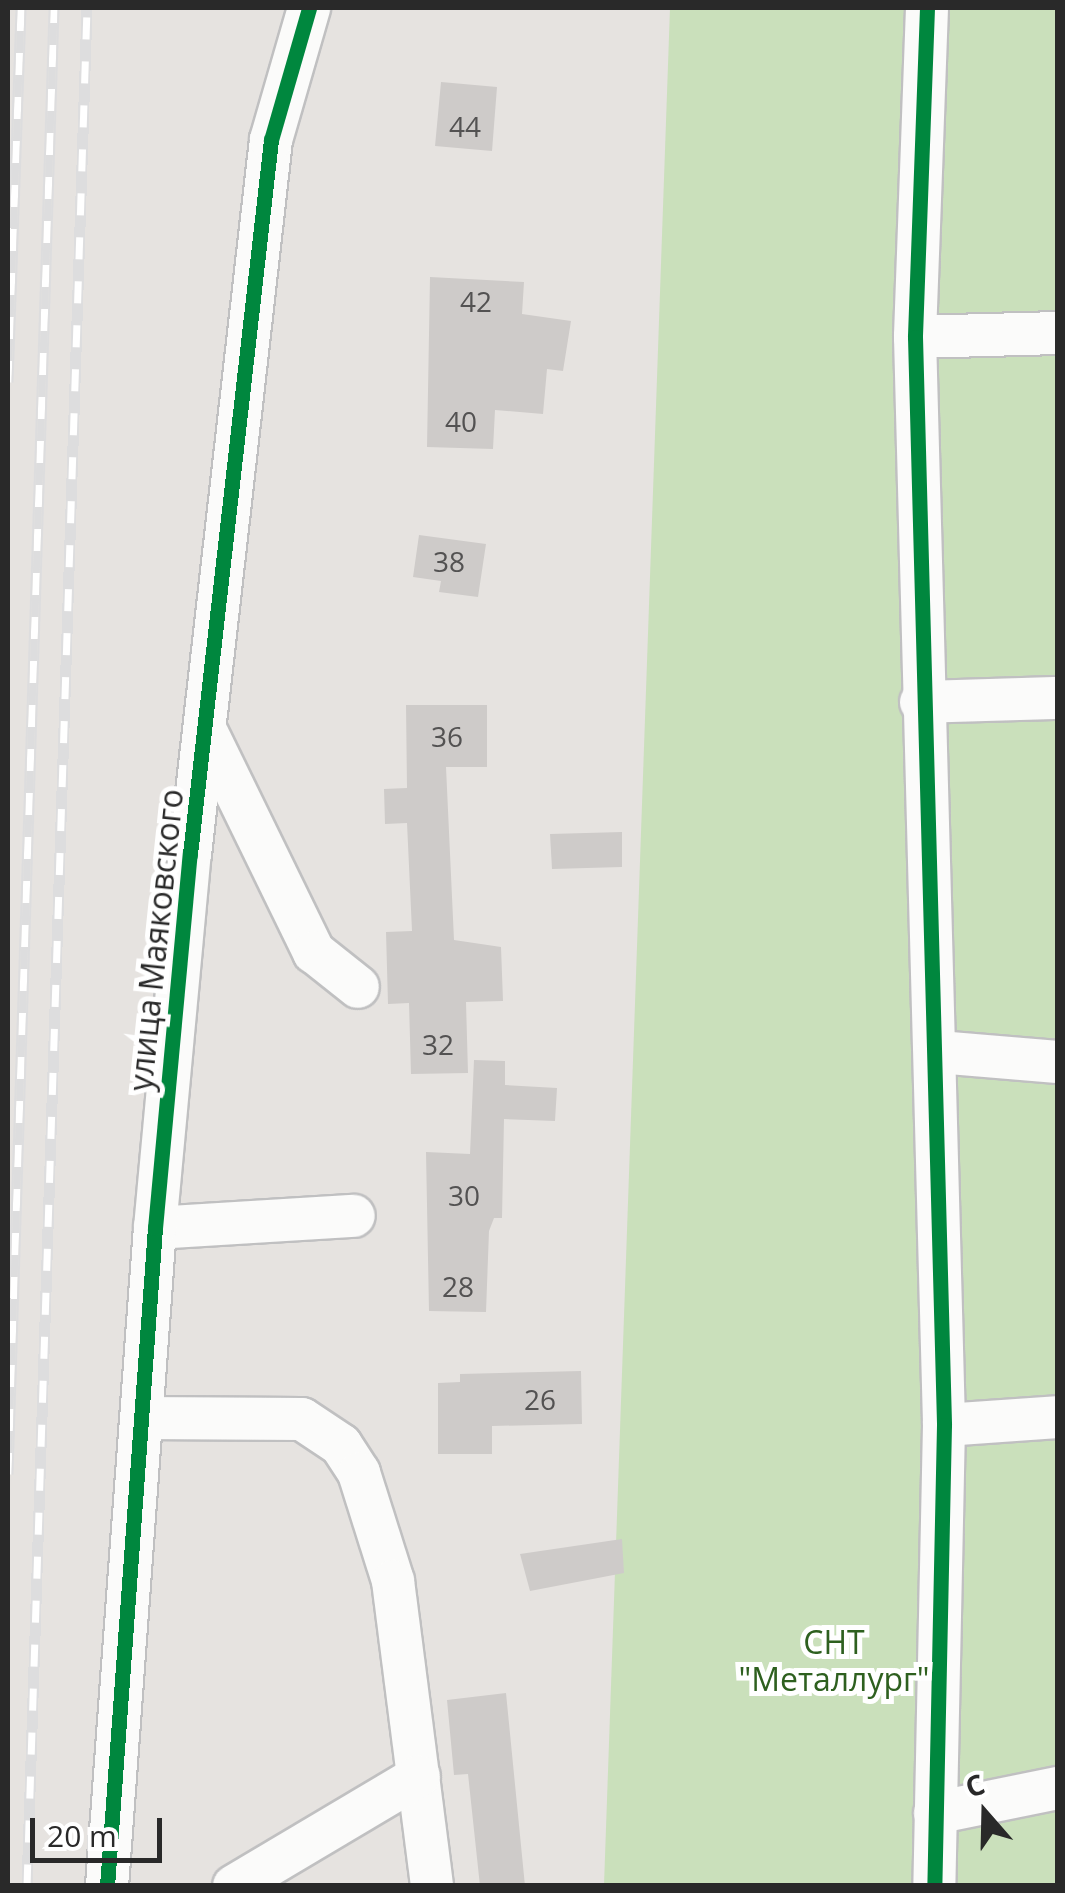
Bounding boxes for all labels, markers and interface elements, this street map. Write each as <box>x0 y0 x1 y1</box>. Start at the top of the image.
house number: 44 <box>449 109 481 143</box>
house number: 42 <box>460 284 492 318</box>
house number: 40 <box>445 404 477 438</box>
house number: 38 <box>433 544 465 578</box>
house number: 36 <box>431 719 463 753</box>
street label: улица Маяковского <box>121 787 191 1093</box>
house number: 32 <box>422 1027 454 1061</box>
house number: 30 <box>448 1178 480 1212</box>
house number: 28 <box>442 1269 474 1303</box>
house number: 26 <box>524 1382 556 1416</box>
park label: СНТ "Металлург" <box>738 1624 930 1699</box>
north arrow <box>935 1763 1035 1863</box>
text: С <box>960 1764 990 1806</box>
scale bar <box>35 1798 168 1860</box>
text: 20 m <box>47 1815 117 1856</box>

